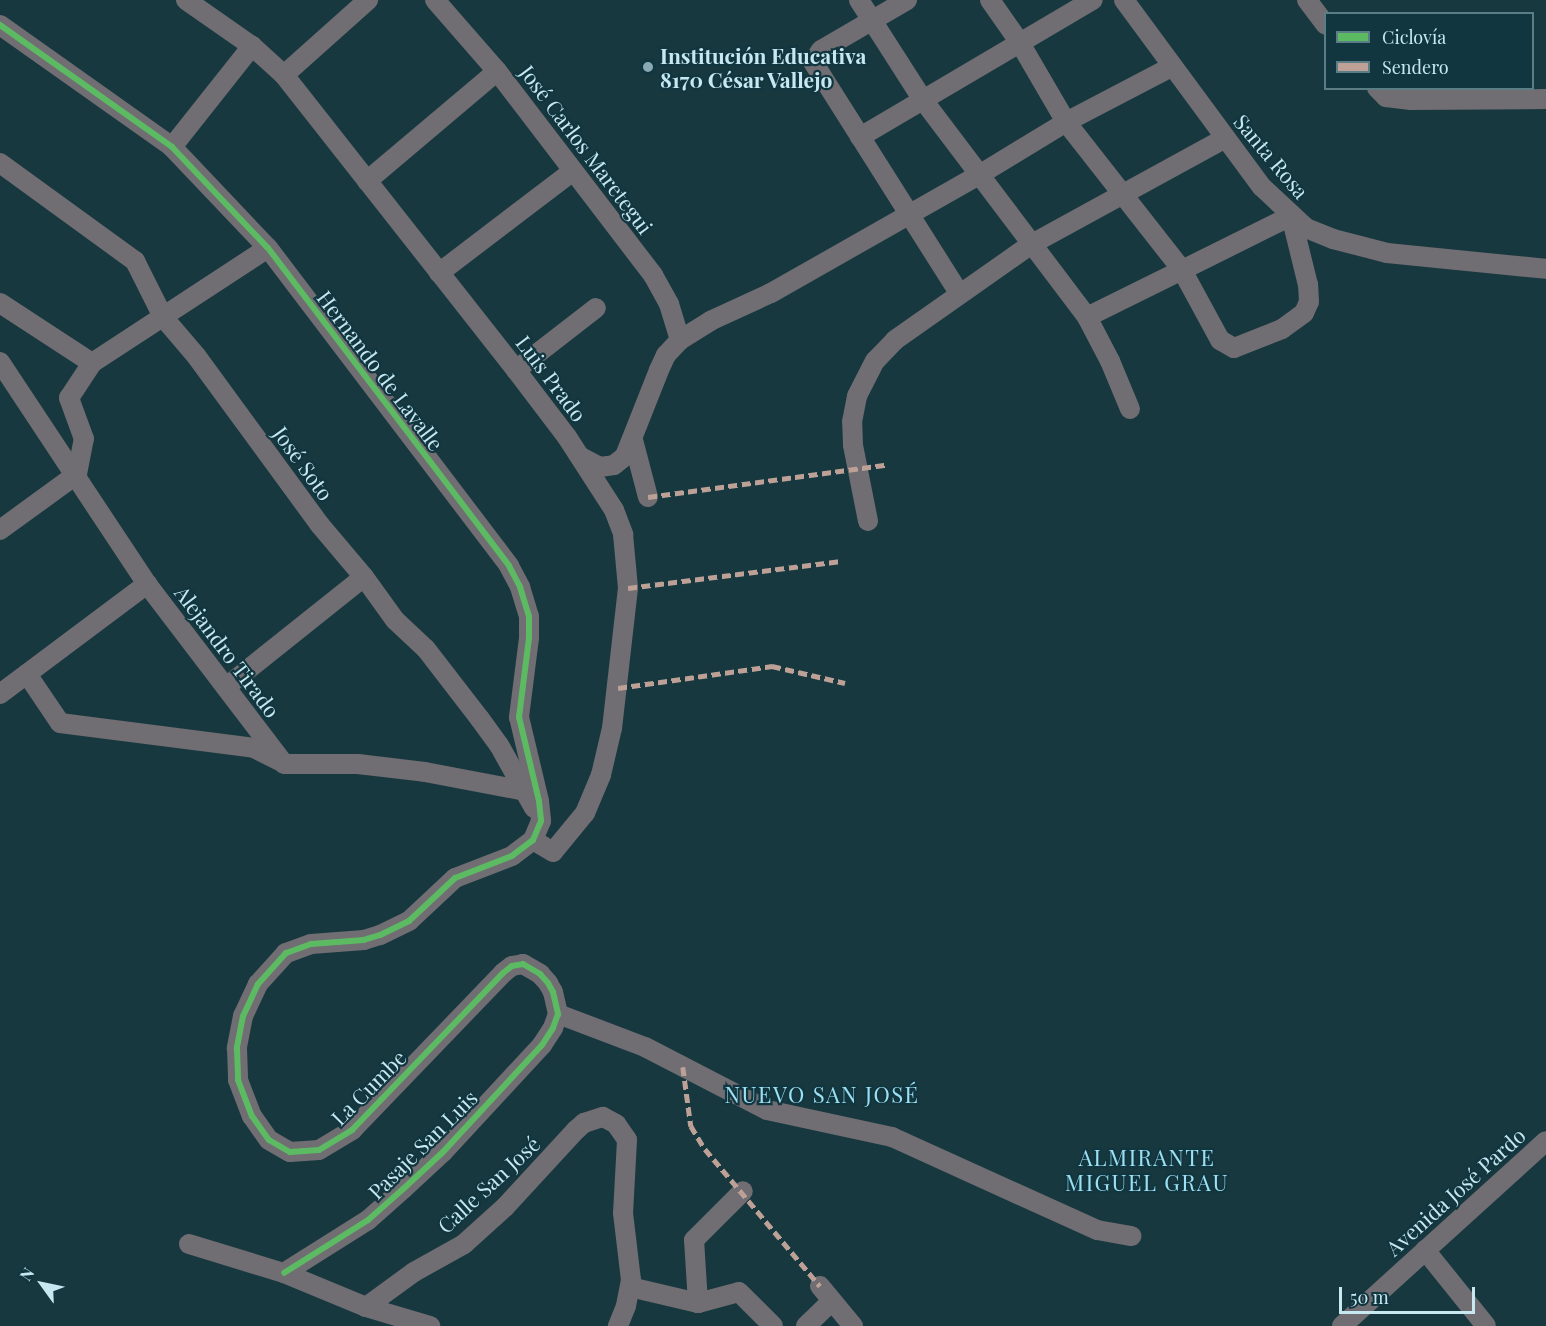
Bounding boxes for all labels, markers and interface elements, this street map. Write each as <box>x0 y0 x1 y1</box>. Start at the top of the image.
legend <box>1324 12 1534 90</box>
text: Ciclovía <box>1382 25 1446 49</box>
place label: Institución Educativa 8170 César Vallejo <box>660 42 866 92</box>
text: Sendero <box>1382 55 1449 79</box>
street label: José Carlos Maretegui <box>515 60 659 238</box>
marker: Institución Educativa 8170 César Vallejo <box>641 60 655 74</box>
street label: Santa Rosa <box>1229 109 1315 203</box>
street label: Hernando de Lavalle <box>313 285 449 455</box>
street label: Luis Prado <box>512 330 592 426</box>
street label: José Soto <box>269 421 339 505</box>
street label: Alejandro Tirado <box>170 580 286 722</box>
street label: La Cumbe <box>325 1044 411 1130</box>
district label: NUEVO SAN JOSÉ <box>725 1082 919 1108</box>
street label: Pasaje San Luis <box>362 1084 482 1204</box>
street label: Avenida José Pardo <box>1380 1122 1530 1260</box>
street label: Calle San José <box>432 1130 544 1238</box>
district label: ALMIRANTE MIGUEL GRAU <box>1065 1144 1229 1196</box>
north arrow <box>12 1254 72 1314</box>
text: N <box>15 1263 38 1284</box>
scale bar <box>1342 1275 1478 1313</box>
text: 50 m <box>1350 1285 1389 1309</box>

